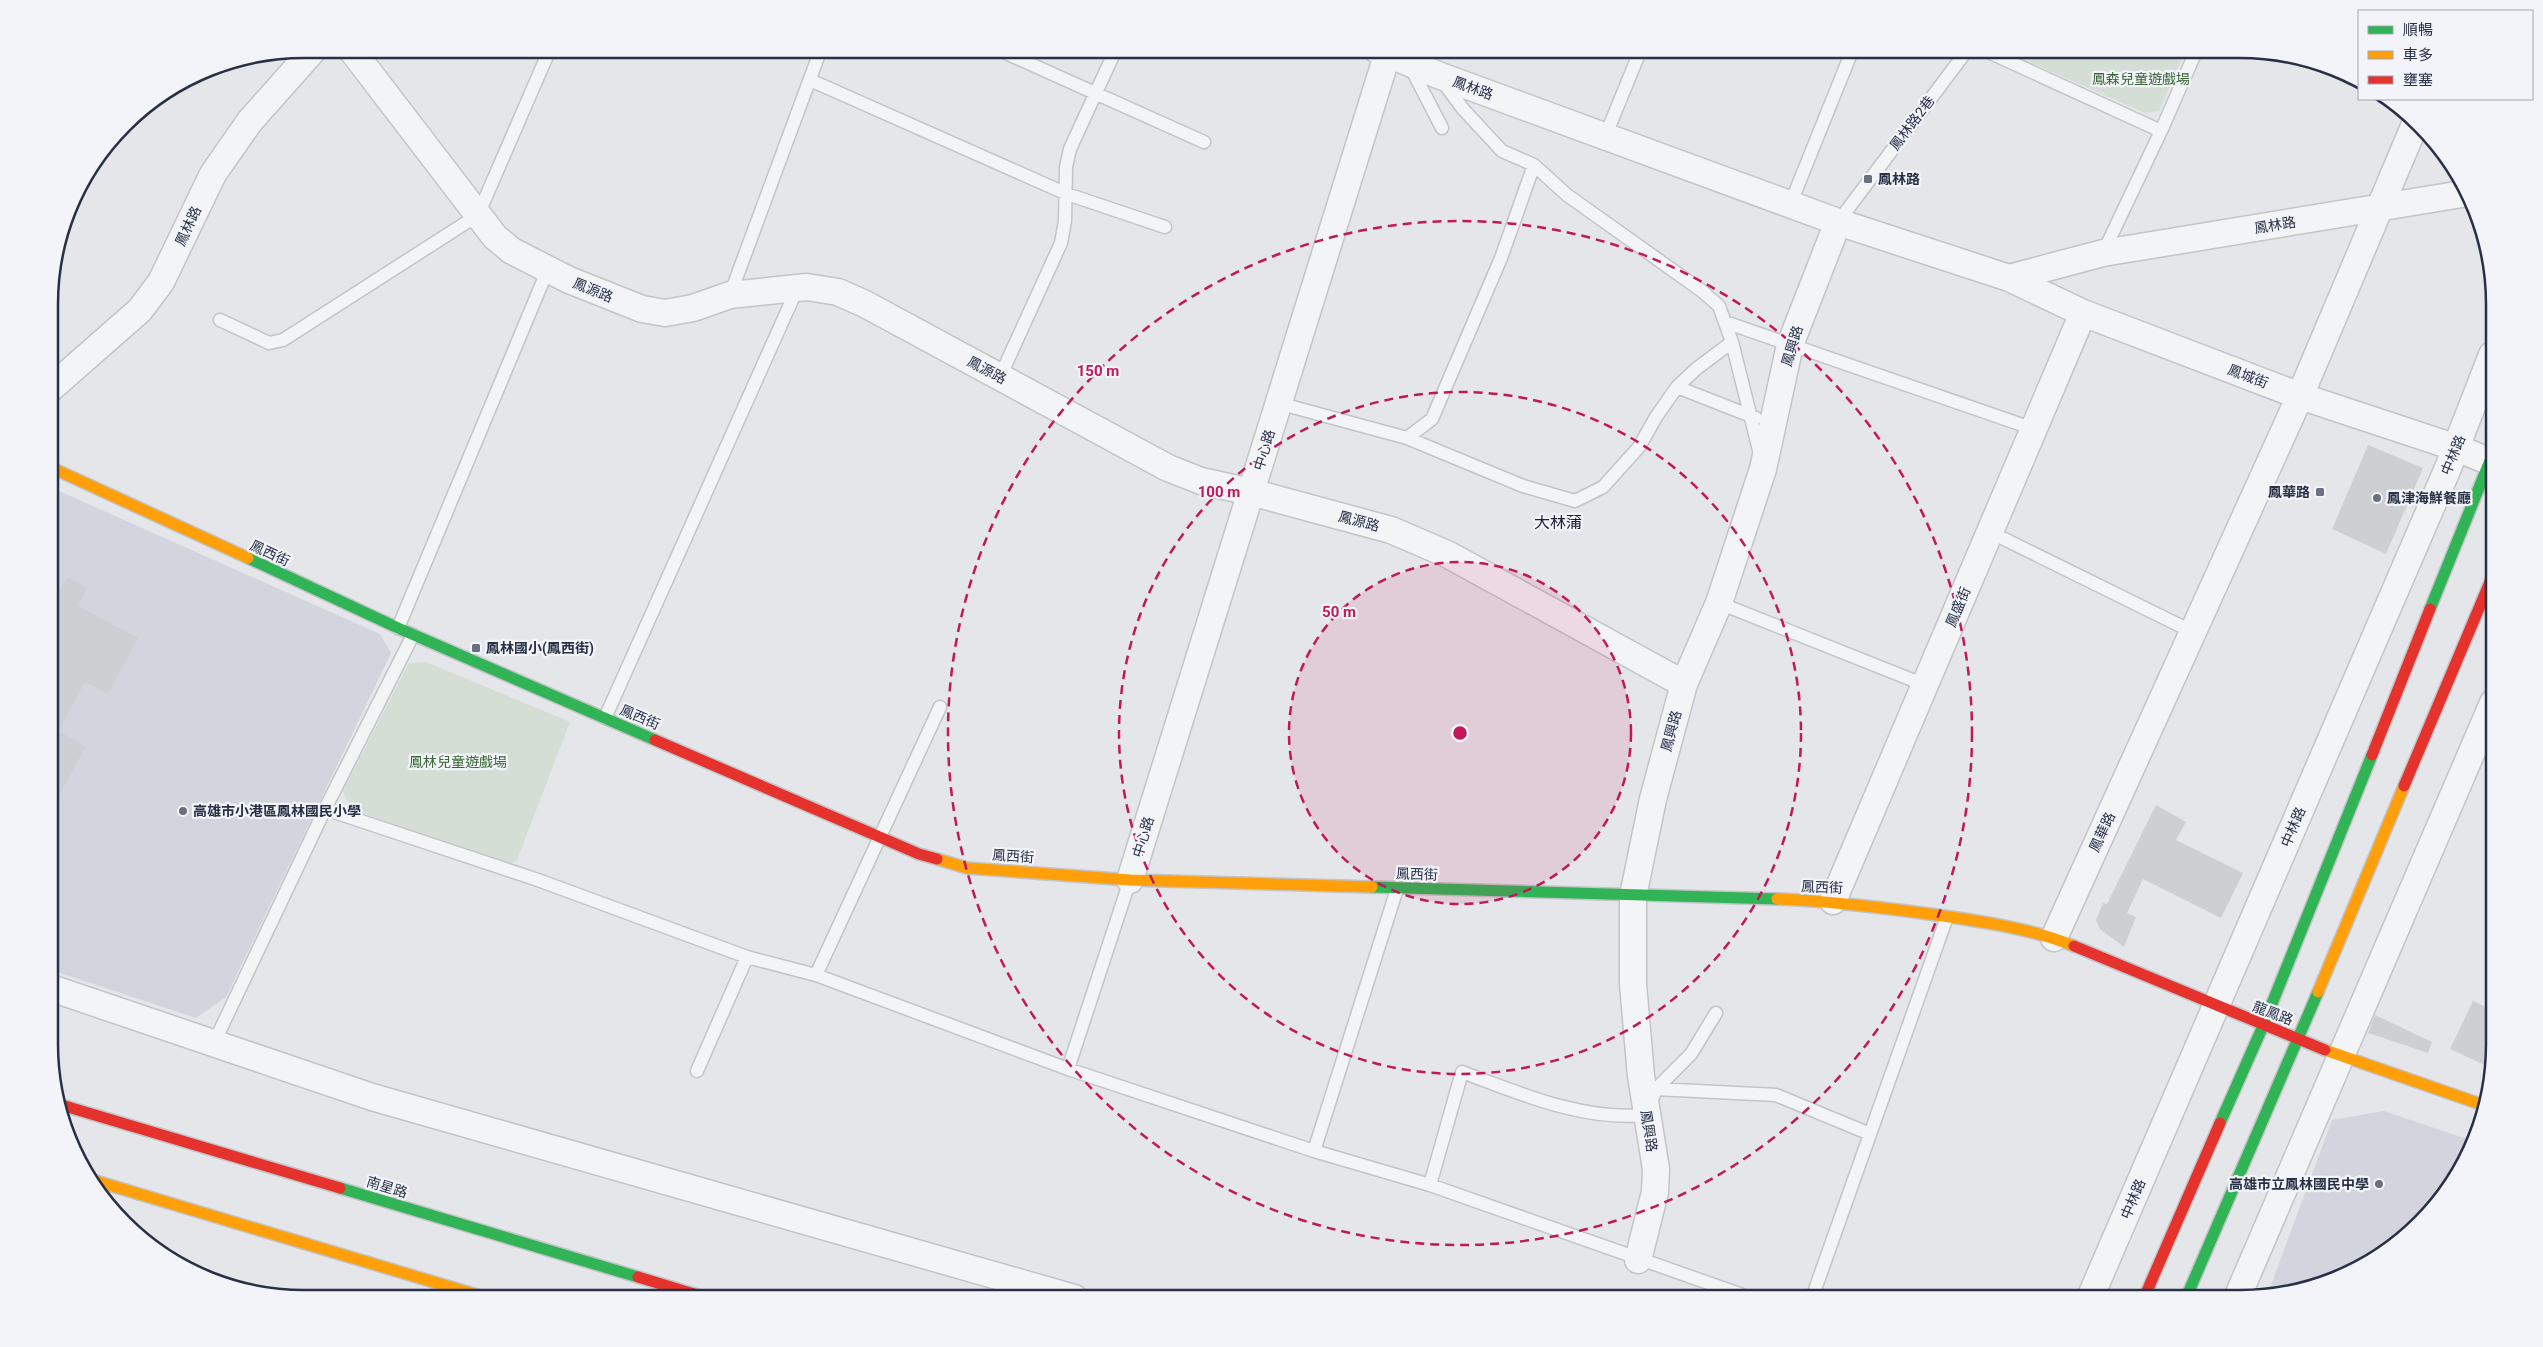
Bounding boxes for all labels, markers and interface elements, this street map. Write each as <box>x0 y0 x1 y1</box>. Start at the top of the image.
legend <box>2358 10 2533 100</box>
text: 順暢 <box>2403 21 2433 39</box>
text: 車多 <box>2403 46 2433 64</box>
park label: 鳳森兒童遊戲場 <box>2092 71 2190 87</box>
text: 壅塞 <box>2403 71 2433 89</box>
street label: 鳳林路 <box>1451 73 1495 103</box>
street label: 鳳林路2巷 <box>1886 93 1938 153</box>
place label: 鳳林路 <box>1878 171 1920 187</box>
marker: 鳳林路 <box>1862 173 1874 185</box>
street label: 鳳林路 <box>172 204 204 248</box>
street label: 鳳林路 <box>2253 214 2297 236</box>
street label: 鳳源路 <box>571 275 615 305</box>
street label: 鳳興路 <box>1778 324 1806 368</box>
street label: 鳳源路 <box>965 353 1009 387</box>
street label: 鳳城街 <box>2226 361 2270 391</box>
text: 150 m <box>1077 362 1119 380</box>
street label: 中心路 <box>1250 428 1278 472</box>
street label: 中林路 <box>2438 433 2468 477</box>
text: 100 m <box>1198 483 1240 501</box>
place label: 鳳華路 <box>2268 484 2310 500</box>
marker: 鳳華路 <box>2314 486 2326 498</box>
place label: 鳳津海鮮餐廳 <box>2387 490 2471 506</box>
marker: 鳳津海鮮餐廳 <box>2371 492 2383 504</box>
street label: 鳳源路 <box>1337 508 1381 534</box>
district label: 大林蒲 <box>1534 513 1582 532</box>
street label: 鳳西街 <box>248 537 292 569</box>
street label: 鳳盛街 <box>1942 585 1974 629</box>
text: 50 m <box>1322 603 1356 621</box>
place label: 鳳林國小(鳳西街) <box>486 640 594 657</box>
marker: 鳳林國小(鳳西街) <box>470 642 482 654</box>
street label: 鳳西街 <box>618 701 662 733</box>
street label: 鳳興路 <box>1658 709 1684 753</box>
centre of rings <box>1451 724 1469 742</box>
park label: 鳳林兒童遊戲場 <box>409 754 507 770</box>
place label: 高雄市小港區鳳林國民小學 <box>193 803 361 819</box>
marker: 高雄市小港區鳳林國民小學 <box>177 805 189 817</box>
street label: 中林路 <box>2277 805 2309 849</box>
street label: 鳳華路 <box>2086 810 2118 854</box>
street label: 中心路 <box>1129 815 1157 859</box>
street label: 鳳西街 <box>991 847 1035 865</box>
street label: 鳳西街 <box>1396 865 1438 883</box>
street label: 鳳西街 <box>1801 878 1843 896</box>
street label: 龍鳳路 <box>2251 998 2295 1028</box>
street label: 鳳興路 <box>1638 1109 1660 1153</box>
street label: 南星路 <box>365 1173 409 1201</box>
place label: 高雄市立鳳林國民中學 <box>2229 1176 2369 1192</box>
street label: 中林路 <box>2117 1177 2149 1221</box>
marker: 高雄市立鳳林國民中學 <box>2373 1178 2385 1190</box>

